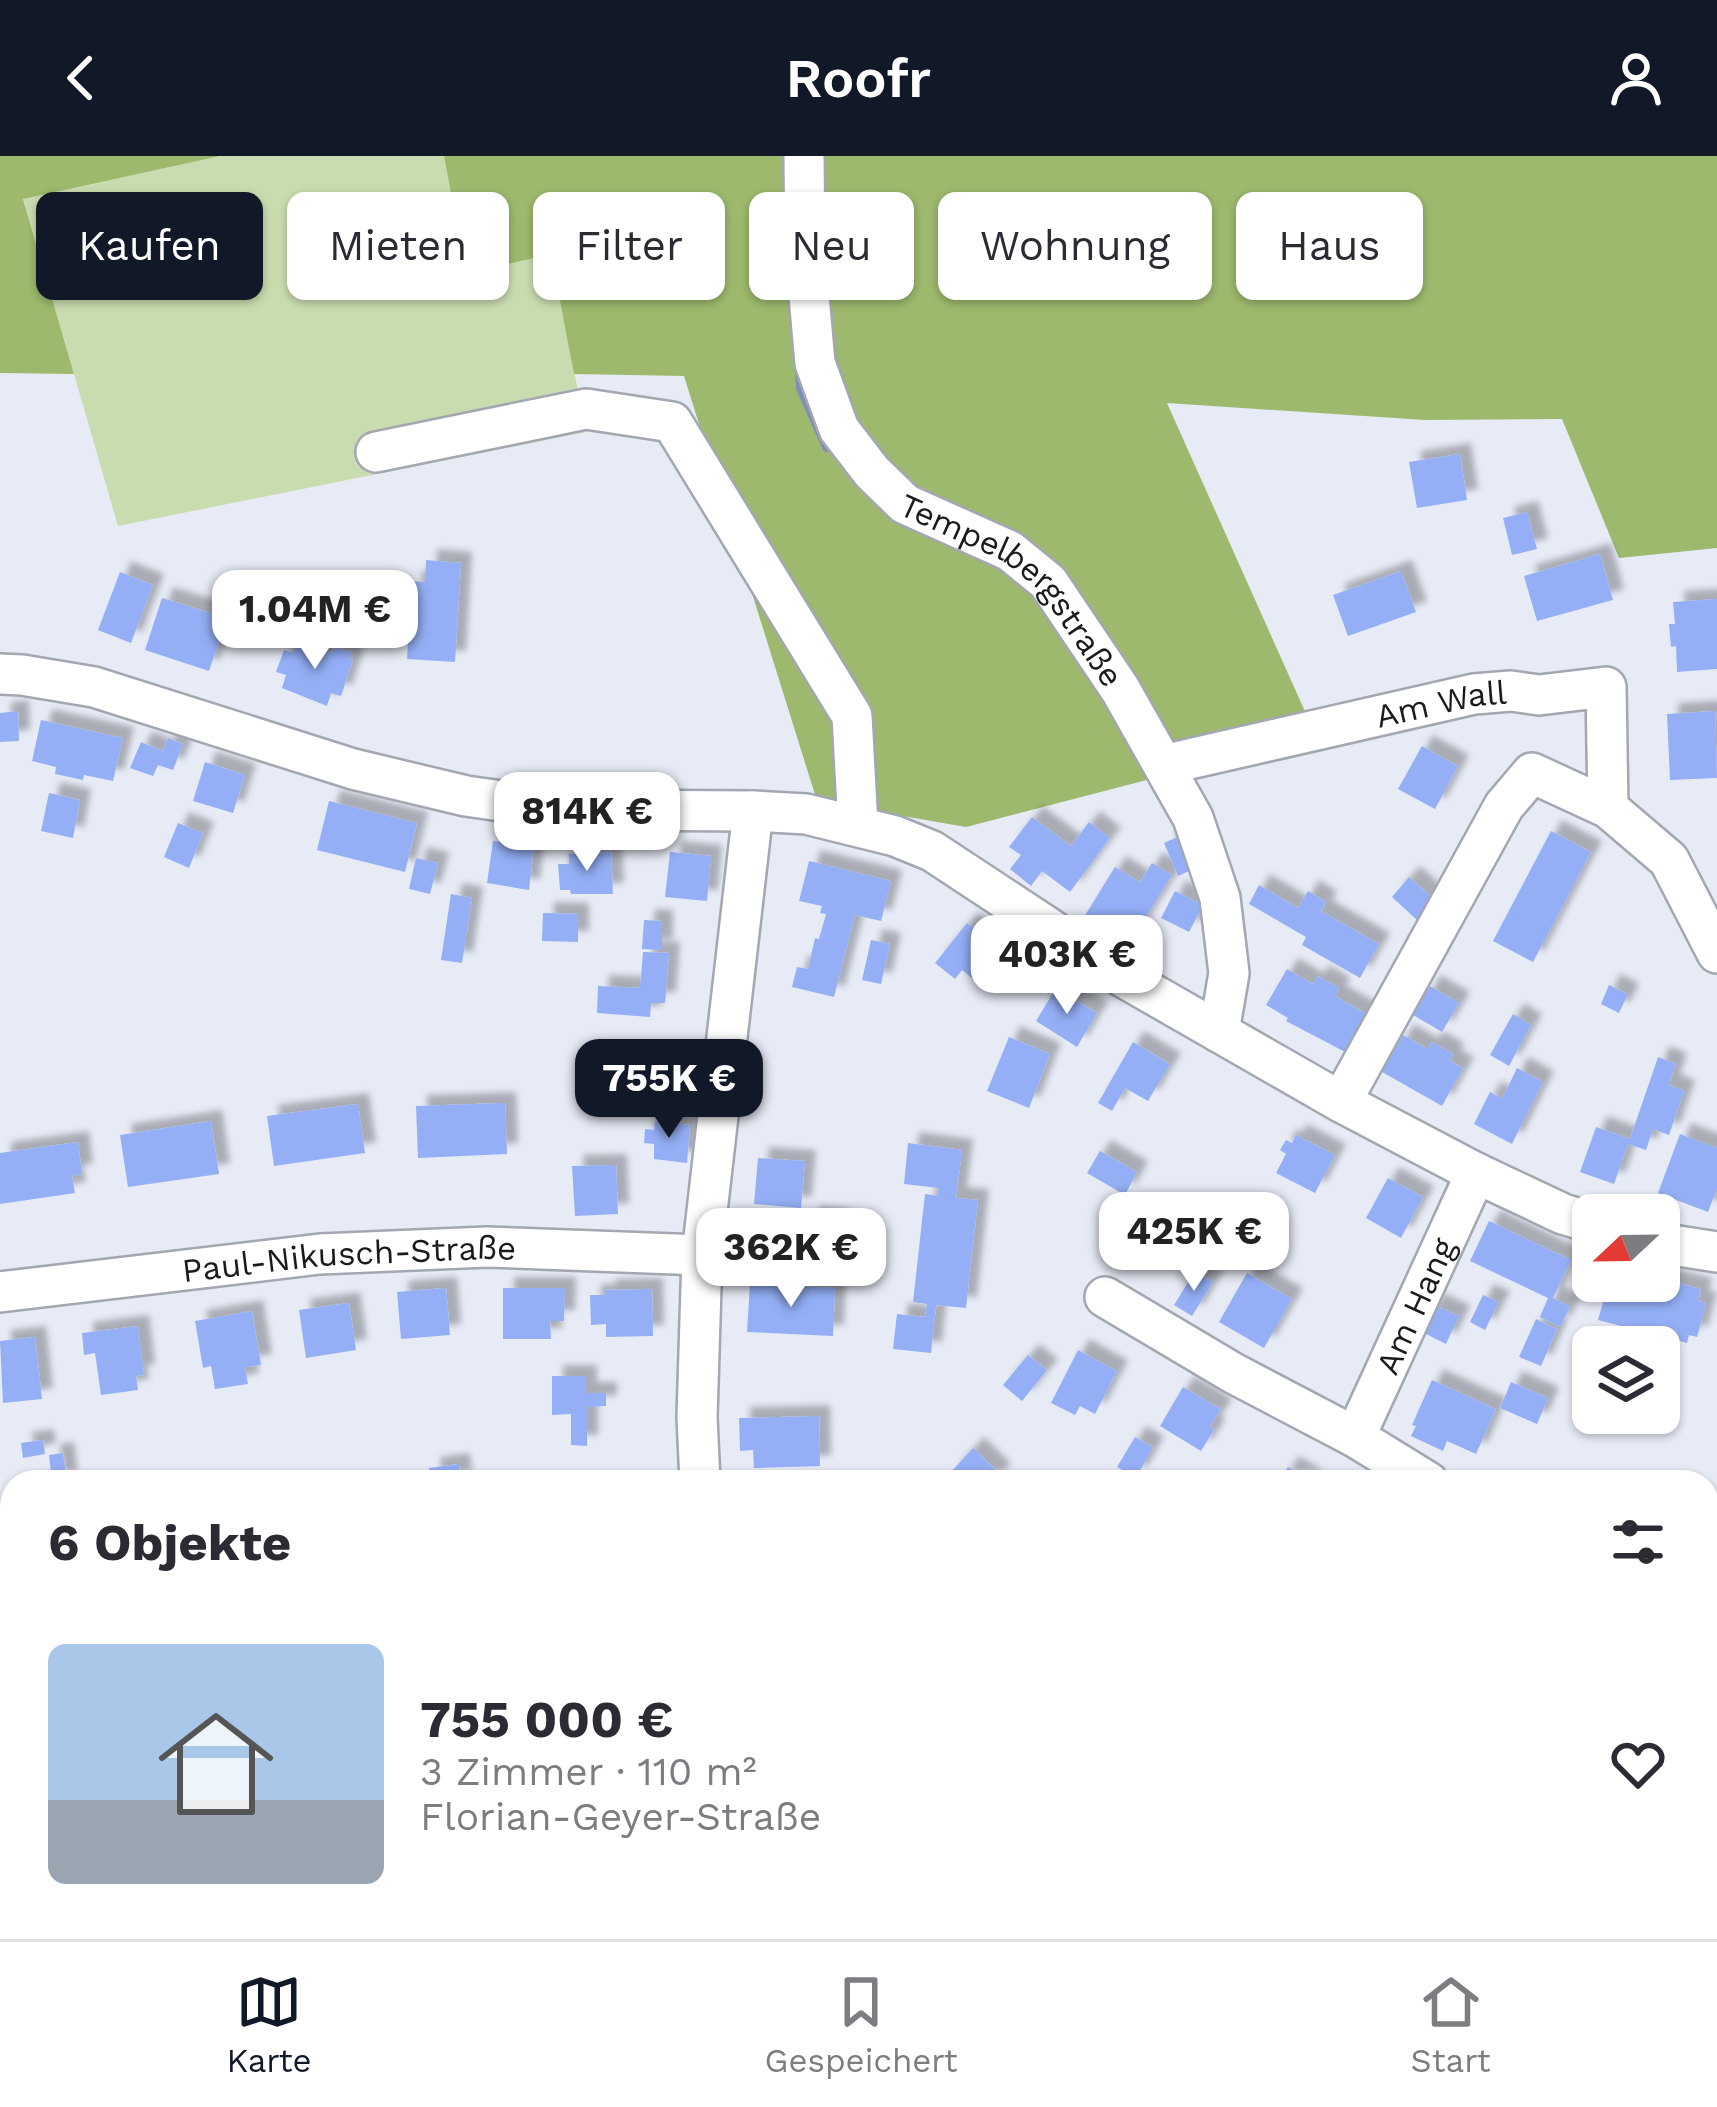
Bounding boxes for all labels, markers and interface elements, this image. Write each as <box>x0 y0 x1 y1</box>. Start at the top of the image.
icon: back <box>48 45 114 111</box>
icon: person <box>1603 45 1669 111</box>
text: Roofr <box>786 47 931 110</box>
chip: Kaufen <box>36 192 263 300</box>
chip: Mieten <box>287 192 509 300</box>
chip: Filter <box>533 192 725 300</box>
chip: Neu <box>749 192 914 300</box>
chip: Wohnung <box>938 192 1212 300</box>
chip: Haus <box>1236 192 1423 300</box>
street label: Tempelbergstraße <box>894 485 1132 694</box>
pin: 1.04M € <box>204 570 426 672</box>
text: 1.04M € <box>239 586 391 631</box>
street label: Am Wall <box>1372 672 1508 735</box>
pin: 814K € <box>489 772 685 874</box>
text: 814K € <box>521 788 653 833</box>
pin: 403K € <box>969 915 1165 1017</box>
text: 403K € <box>998 931 1136 976</box>
pin: 755K € <box>571 1039 767 1141</box>
text: 755K € <box>602 1055 736 1100</box>
pin: 425K € <box>1096 1192 1292 1294</box>
north arrow <box>1572 1194 1680 1302</box>
map controls <box>1572 1194 1680 1434</box>
pin: 362K € <box>693 1208 889 1310</box>
text: 425K € <box>1126 1208 1262 1253</box>
text: 362K € <box>723 1224 859 1269</box>
street label: Paul-Nikusch-Straße <box>180 1227 517 1290</box>
street label: Am Hang <box>1367 1232 1463 1380</box>
button: layers <box>1572 1326 1680 1434</box>
icon: filters <box>1605 1509 1671 1575</box>
text: 6 Objekte <box>48 1513 291 1572</box>
text: 755 000 € <box>420 1690 673 1749</box>
icon: home <box>144 1692 288 1836</box>
icon: heart <box>1605 1731 1671 1797</box>
text: 3 Zimmer · 110 m² <box>420 1749 757 1794</box>
text: Florian-Geyer-Straße <box>420 1794 821 1839</box>
tab: Karte <box>226 1969 312 2080</box>
tab: Gespeichert <box>765 1969 958 2080</box>
tab: Start <box>1411 1969 1491 2080</box>

